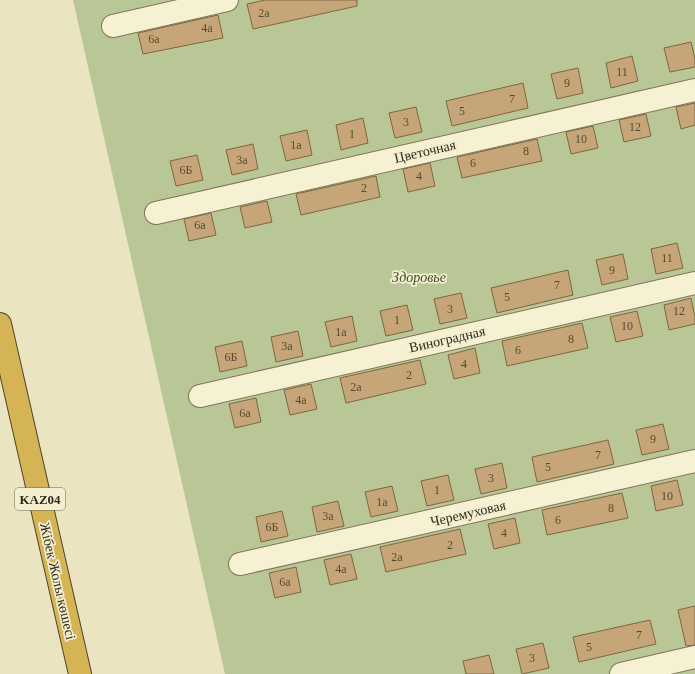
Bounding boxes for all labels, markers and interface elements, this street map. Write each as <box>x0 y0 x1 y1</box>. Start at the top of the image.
house number: 2а <box>258 6 270 20</box>
house number: 4а <box>201 21 213 35</box>
house number: 6а <box>148 32 160 46</box>
house number: 11 <box>616 65 628 79</box>
house number: 9 <box>564 76 570 90</box>
house number: 7 <box>509 92 515 106</box>
house number: 5 <box>459 104 465 118</box>
house number: 3 <box>403 115 409 129</box>
house number: 12 <box>629 120 641 134</box>
house number: 1 <box>349 127 355 141</box>
house number: 10 <box>575 132 587 146</box>
street label: Цветочная <box>393 137 458 166</box>
house number: 1а <box>290 138 302 152</box>
house number: 8 <box>523 144 529 158</box>
house number: 3а <box>236 153 248 167</box>
house number: 6 <box>470 156 476 170</box>
house number: 6Б <box>180 163 193 177</box>
house number: 4 <box>416 169 422 183</box>
house number: 2 <box>361 181 367 195</box>
house number: 6а <box>194 218 206 232</box>
house number: 11 <box>661 251 673 265</box>
house number: 9 <box>609 263 615 277</box>
park label: Здоровье <box>392 270 446 285</box>
house number: 7 <box>554 278 560 292</box>
house number: 5 <box>504 290 510 304</box>
house number: 3 <box>447 302 453 316</box>
house number: 12 <box>673 304 685 318</box>
house number: 1 <box>394 313 400 327</box>
house number: 10 <box>621 319 633 333</box>
street label: Виноградная <box>408 323 487 356</box>
house number: 1а <box>335 325 347 339</box>
house number: 8 <box>568 332 574 346</box>
house number: 3а <box>281 339 293 353</box>
house number: 6 <box>515 343 521 357</box>
house number: 6Б <box>225 350 238 364</box>
house number: 4 <box>461 357 467 371</box>
house number: 2 <box>406 368 412 382</box>
house number: 2а <box>350 380 362 394</box>
house number: 4а <box>295 393 307 407</box>
house number: 6а <box>239 406 251 420</box>
house number: 9 <box>650 432 656 446</box>
house number: 7 <box>595 448 601 462</box>
house number: 5 <box>545 460 551 474</box>
house number: 3 <box>488 471 494 485</box>
house number: 1 <box>434 483 440 497</box>
road number: KАZ04 <box>15 488 65 510</box>
house number: 10 <box>661 489 673 503</box>
house number: 1а <box>376 495 388 509</box>
street label: Черемуховая <box>429 497 508 529</box>
house number: 8 <box>608 501 614 515</box>
house number: 3а <box>322 509 334 523</box>
house number: 6 <box>555 513 561 527</box>
house number: 6Б <box>266 520 279 534</box>
street label: Жібек Жолы көшесі <box>37 521 78 641</box>
house number: 4 <box>501 526 507 540</box>
house number: 2 <box>447 538 453 552</box>
house number: 2а <box>391 550 403 564</box>
house number: 4а <box>335 562 347 576</box>
house number: 6а <box>279 575 291 589</box>
house number: 7 <box>636 628 642 642</box>
house number: 5 <box>586 640 592 654</box>
house number: 3 <box>529 651 535 665</box>

